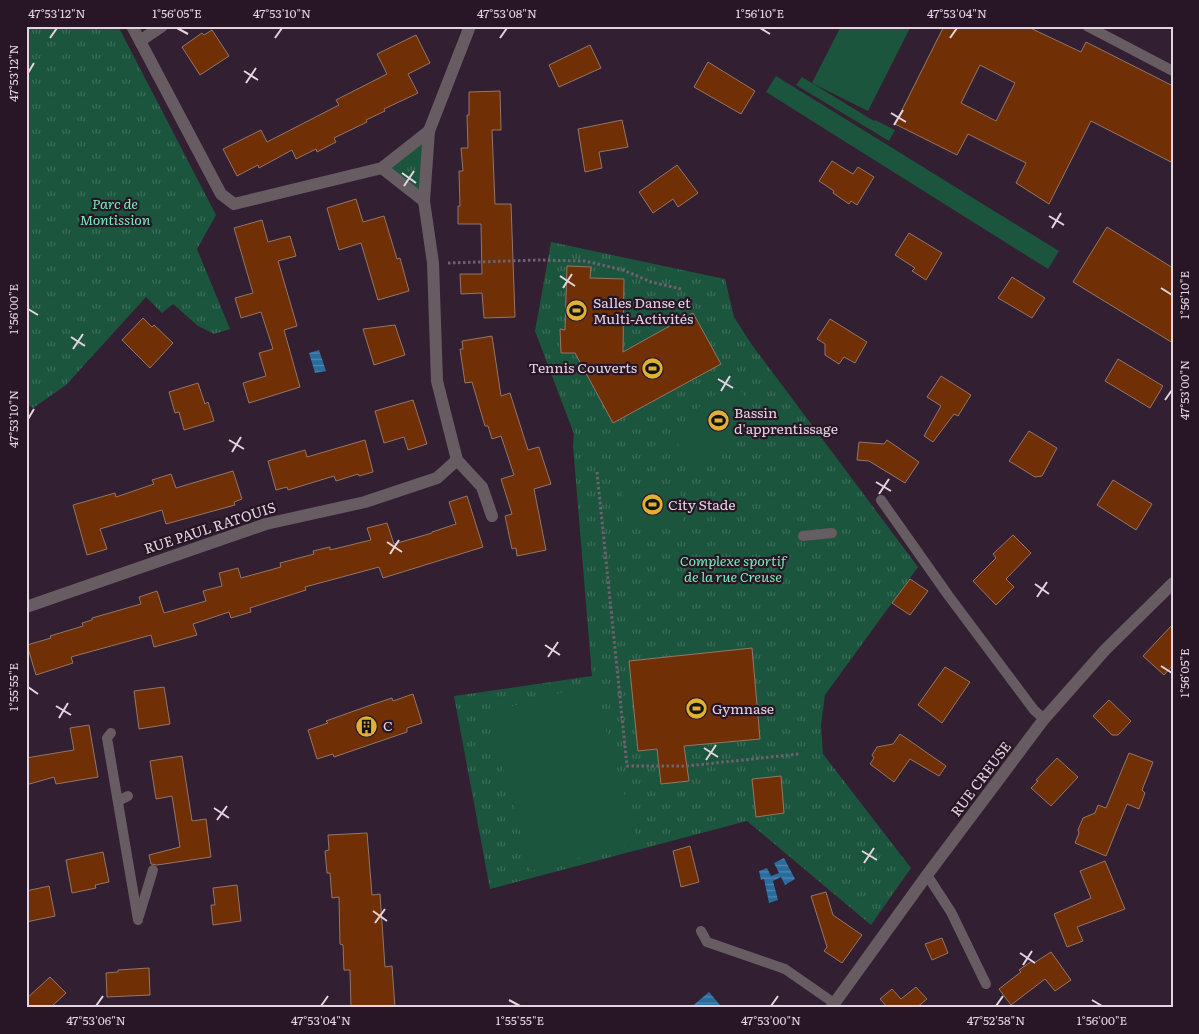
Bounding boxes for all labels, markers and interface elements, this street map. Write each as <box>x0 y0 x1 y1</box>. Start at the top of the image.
text: 47°53'12"N <box>28 4 86 22</box>
text: 1°56'05"E <box>152 4 202 22</box>
text: 47°53'10"N <box>253 4 311 22</box>
text: 47°53'08"N <box>477 4 537 22</box>
text: 1°56'10"E <box>736 4 784 22</box>
text: 47°53'04"N <box>927 4 987 22</box>
text: 47°53'12"N <box>4 44 22 102</box>
park label: Parc de Montission <box>80 193 151 229</box>
text: 1°56'10"E <box>1175 271 1193 319</box>
text: 1°56'00"E <box>4 283 22 334</box>
place label: Salles Danse et Multi-Activités <box>593 292 693 328</box>
sports icon: Salles Danse et Multi-Activités <box>565 299 589 323</box>
sports icon: Tennis Couverts <box>641 356 665 380</box>
place label: Tennis Couverts <box>529 357 637 377</box>
text: 47°53'00"N <box>1175 360 1193 420</box>
text: 47°53'10"N <box>4 390 22 448</box>
place label: Bassin d'apprentissage <box>734 402 838 438</box>
sports icon: Bassin d'apprentissage <box>706 409 730 433</box>
sports icon: City Stade <box>640 493 664 517</box>
place label: City Stade <box>668 494 735 514</box>
street label: RUE PAUL RATOUIS <box>141 496 278 558</box>
park label: Complexe sportif de la rue Creuse <box>680 550 788 586</box>
text: 1°56'05"E <box>1175 648 1193 698</box>
text: 1°55'55"E <box>4 662 22 711</box>
sports icon: Gymnase <box>684 697 708 721</box>
place label: Gymnase <box>712 698 774 718</box>
building icon: C <box>355 714 379 738</box>
place label: C <box>383 715 393 735</box>
street label: RUE CREUSE <box>945 737 1015 820</box>
text: 47°53'06"N <box>66 1011 126 1029</box>
text: 47°53'04"N <box>291 1011 351 1029</box>
text: 1°55'55"E <box>496 1011 545 1029</box>
text: 47°53'00"N <box>741 1011 801 1029</box>
text: 47°52'58"N <box>967 1011 1025 1029</box>
text: 1°56'00"E <box>1077 1011 1128 1029</box>

